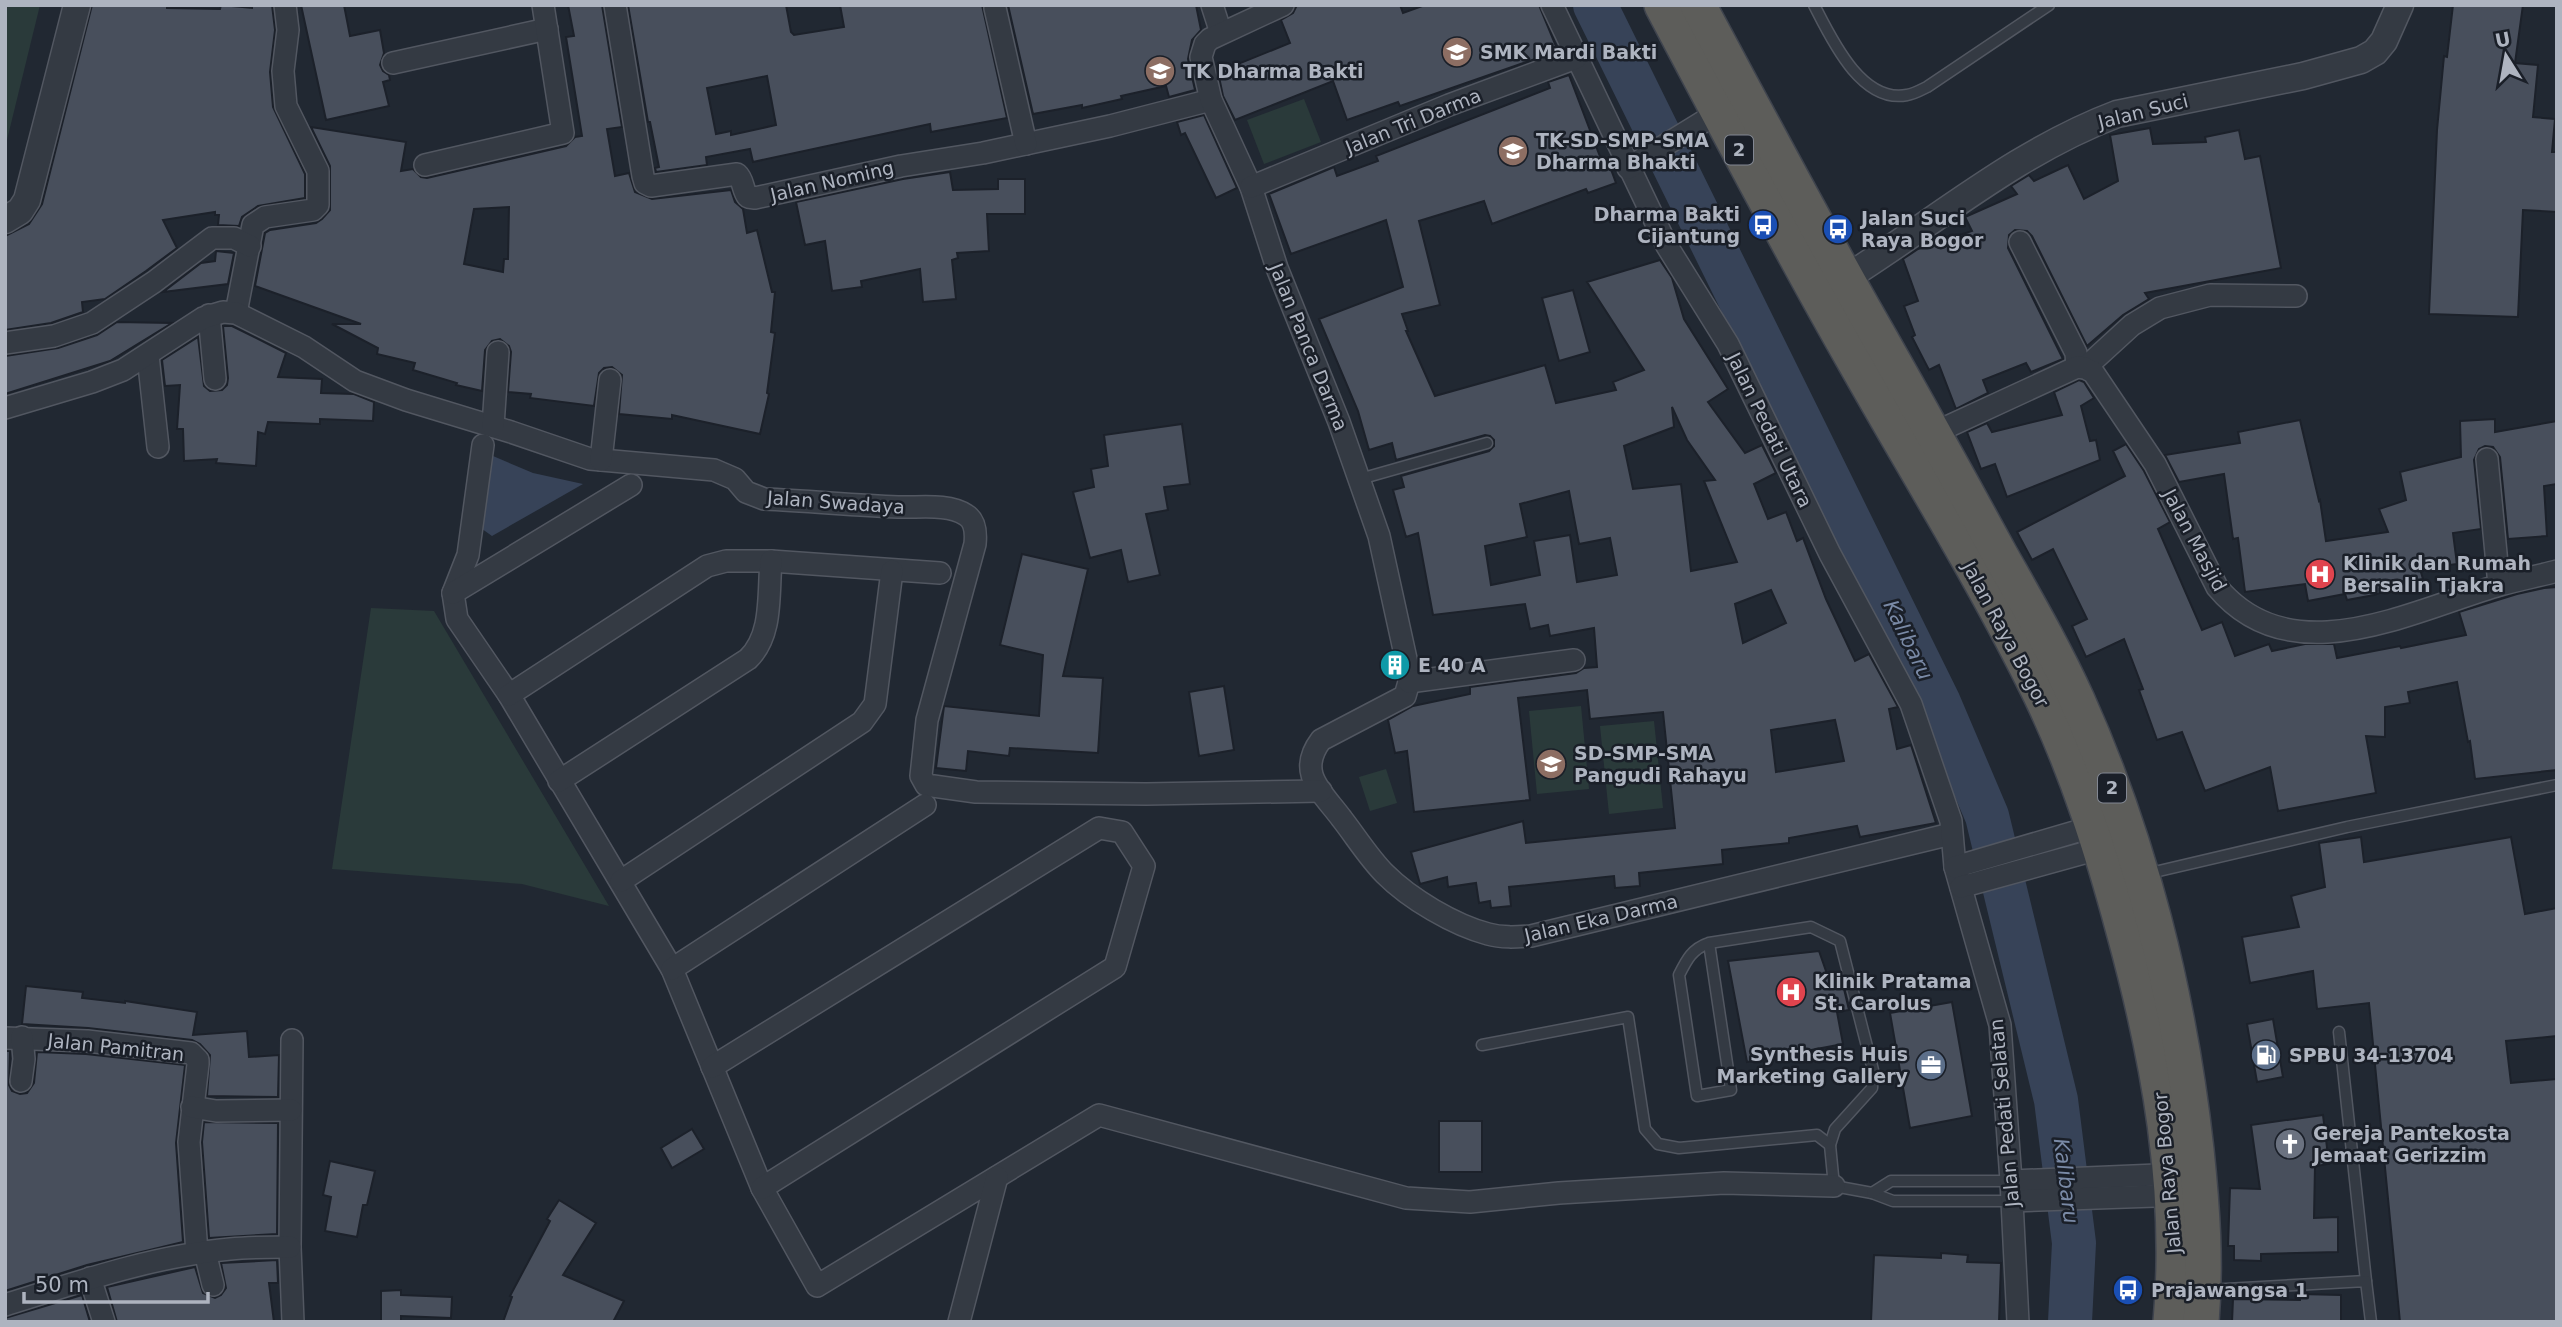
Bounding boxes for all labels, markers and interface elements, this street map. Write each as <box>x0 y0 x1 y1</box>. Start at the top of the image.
north arrow <box>2471 21 2541 91</box>
text: U <box>2493 27 2512 52</box>
school or university icon: SMK Mardi Bakti <box>1440 35 1474 69</box>
place label: SMK Mardi Bakti <box>1480 41 1657 63</box>
school or university icon: TK Dharma Bakti <box>1143 54 1177 88</box>
place label: TK Dharma Bakti <box>1183 60 1364 82</box>
street label: Jalan Tri Darma <box>1341 84 1484 159</box>
street label: Jalan Suci <box>2095 89 2190 133</box>
place label: TK-SD-SMP-SMA Dharma Bhakti <box>1536 129 1709 173</box>
school or university icon: TK-SD-SMP-SMA Dharma Bhakti <box>1496 134 1530 168</box>
road number: 2 <box>1725 135 1753 164</box>
street label: Jalan Noming <box>767 156 896 206</box>
place label: Dharma Bakti Cijantung <box>1594 203 1740 247</box>
place label: Jalan Suci Raya Bogor <box>1859 207 1984 251</box>
bus stop icon: Dharma Bakti Cijantung <box>1746 208 1780 242</box>
bus stop icon: Jalan Suci Raya Bogor <box>1821 212 1855 246</box>
street label: Jalan Panca Darma <box>1265 259 1353 434</box>
street label: Jalan Pedati Utara <box>1722 348 1817 511</box>
street label: Jalan Masjid <box>2158 484 2231 595</box>
street label: Jalan Swadaya <box>765 486 906 518</box>
place label: Klinik dan Rumah Bersalin Tjakra <box>2343 552 2531 596</box>
street label: Jalan Raya Bogor <box>1958 557 2054 711</box>
hospital icon: Klinik dan Rumah Bersalin Tjakra <box>2303 557 2337 591</box>
water label: Kalibaru <box>1878 596 1938 684</box>
building icon: E 40 A <box>1378 648 1412 682</box>
place label: E 40 A <box>1418 654 1486 676</box>
place label: SD-SMP-SMA Pangudi Rahayu <box>1574 742 1747 786</box>
school or university icon: SD-SMP-SMA Pangudi Rahayu <box>1534 747 1568 781</box>
road number: 2 <box>2098 774 2126 802</box>
street label: Jalan Eka Darma <box>1521 890 1680 947</box>
place label: Klinik Pratama St. Carolus <box>1814 970 1972 1014</box>
hospital icon: Klinik Pratama St. Carolus <box>1774 975 1808 1009</box>
street label: Jalan Pedati Selatan <box>1985 1018 2023 1209</box>
street label: Jalan Pamitran <box>46 1029 185 1065</box>
fuel station icon: SPBU 34-13704 <box>2249 1038 2283 1072</box>
place label: Synthesis Huis Marketing Gallery <box>1716 1043 1909 1087</box>
place label: SPBU 34-13704 <box>2289 1044 2454 1066</box>
office icon: Synthesis Huis Marketing Gallery <box>1914 1048 1948 1082</box>
street label: Jalan Raya Bogor <box>2149 1091 2185 1256</box>
place label: Gereja Pantekosta Jemaat Gerizzim <box>2311 1122 2510 1166</box>
church icon: Gereja Pantekosta Jemaat Gerizzim <box>2273 1127 2307 1161</box>
water label: Kalibaru <box>2049 1137 2083 1225</box>
scale bar <box>24 1260 208 1304</box>
text: 50 m <box>35 1273 89 1297</box>
bus stop icon: Prajawangsa 1 <box>2111 1273 2145 1307</box>
place label: Prajawangsa 1 <box>2151 1279 2308 1301</box>

